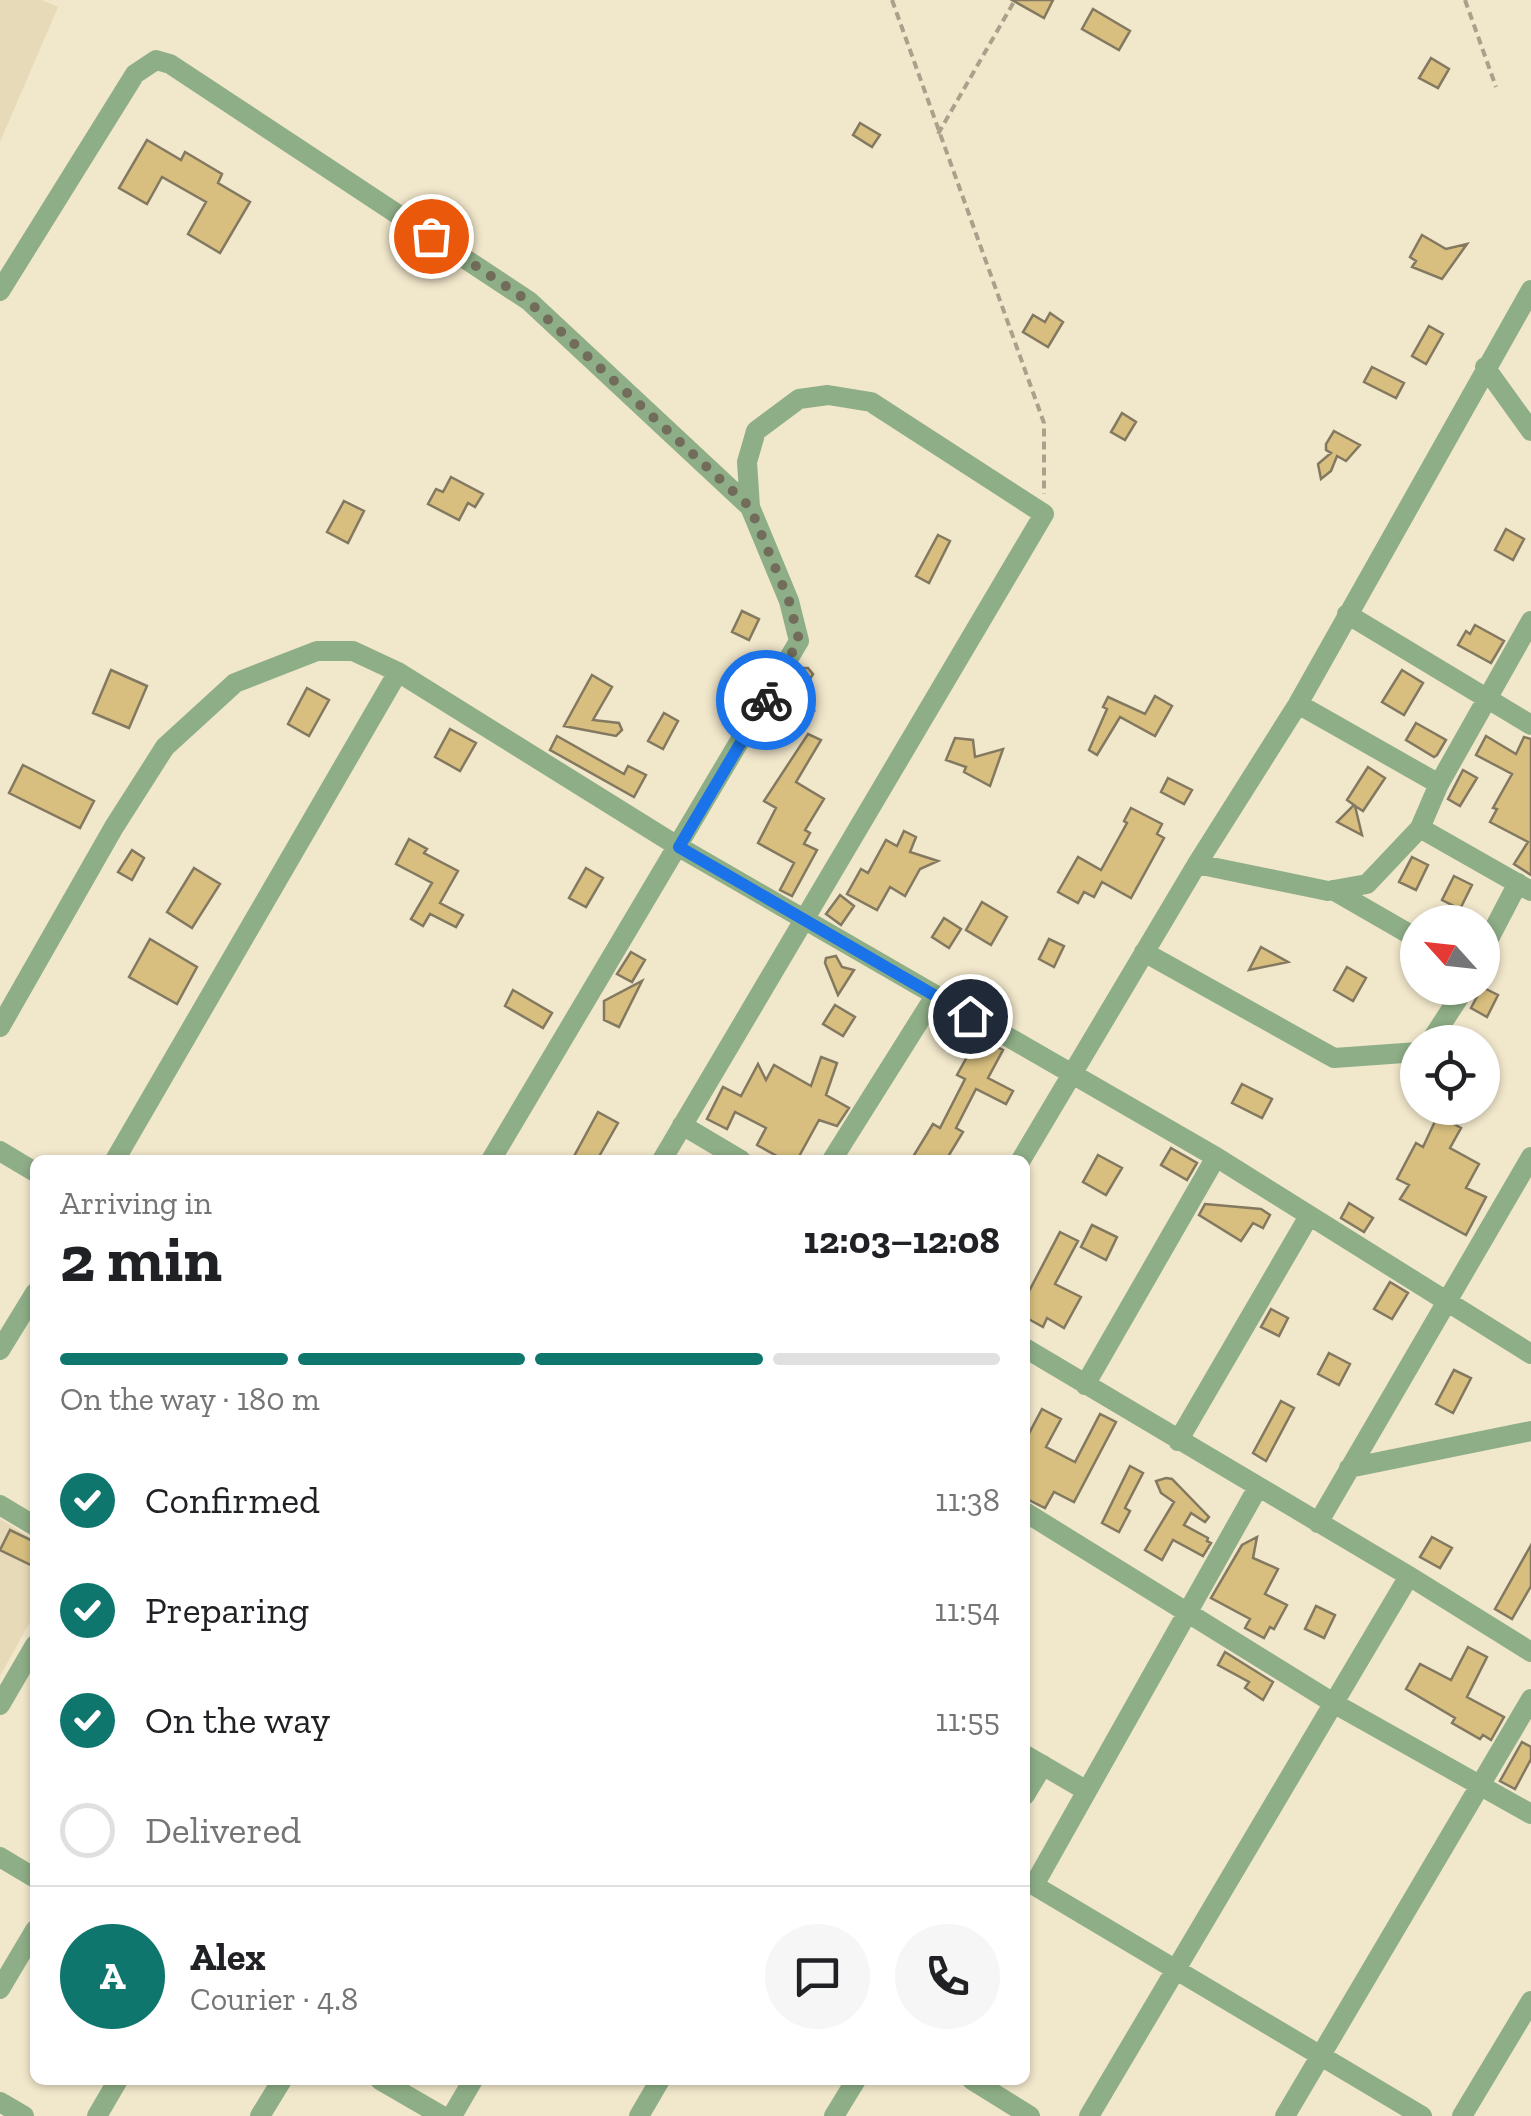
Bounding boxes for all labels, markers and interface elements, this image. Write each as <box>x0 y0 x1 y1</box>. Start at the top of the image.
pin <box>389 194 474 279</box>
icon: bag <box>404 209 459 264</box>
courier <box>716 650 816 750</box>
icon: bike <box>739 673 794 728</box>
north arrow <box>1400 905 1500 1005</box>
map controls <box>1400 905 1500 1125</box>
pin <box>928 974 1013 1059</box>
icon: home <box>943 989 998 1044</box>
button: locate <box>1400 1025 1500 1125</box>
text: Arriving in <box>60 1184 212 1222</box>
text: 12:03–12:08 <box>804 1217 1000 1263</box>
text: 2 min <box>60 1220 222 1298</box>
text: On the way · 180 m <box>60 1380 320 1418</box>
icon: check <box>60 1473 115 1528</box>
text: Confirmed <box>145 1477 320 1523</box>
text: 11:38 <box>935 1481 1000 1519</box>
icon: check <box>60 1583 115 1638</box>
text: Preparing <box>145 1587 309 1633</box>
text: 11:54 <box>935 1591 1000 1629</box>
icon: check <box>60 1693 115 1748</box>
text: On the way <box>145 1697 330 1743</box>
text: 11:55 <box>935 1701 1000 1739</box>
text: Delivered <box>145 1807 301 1853</box>
button: chat <box>765 1924 870 2029</box>
button: phone <box>895 1924 1000 2029</box>
text: Alex <box>190 1934 266 1980</box>
text: A <box>99 1953 126 1999</box>
text: Courier · 4.8 <box>190 1980 358 2018</box>

